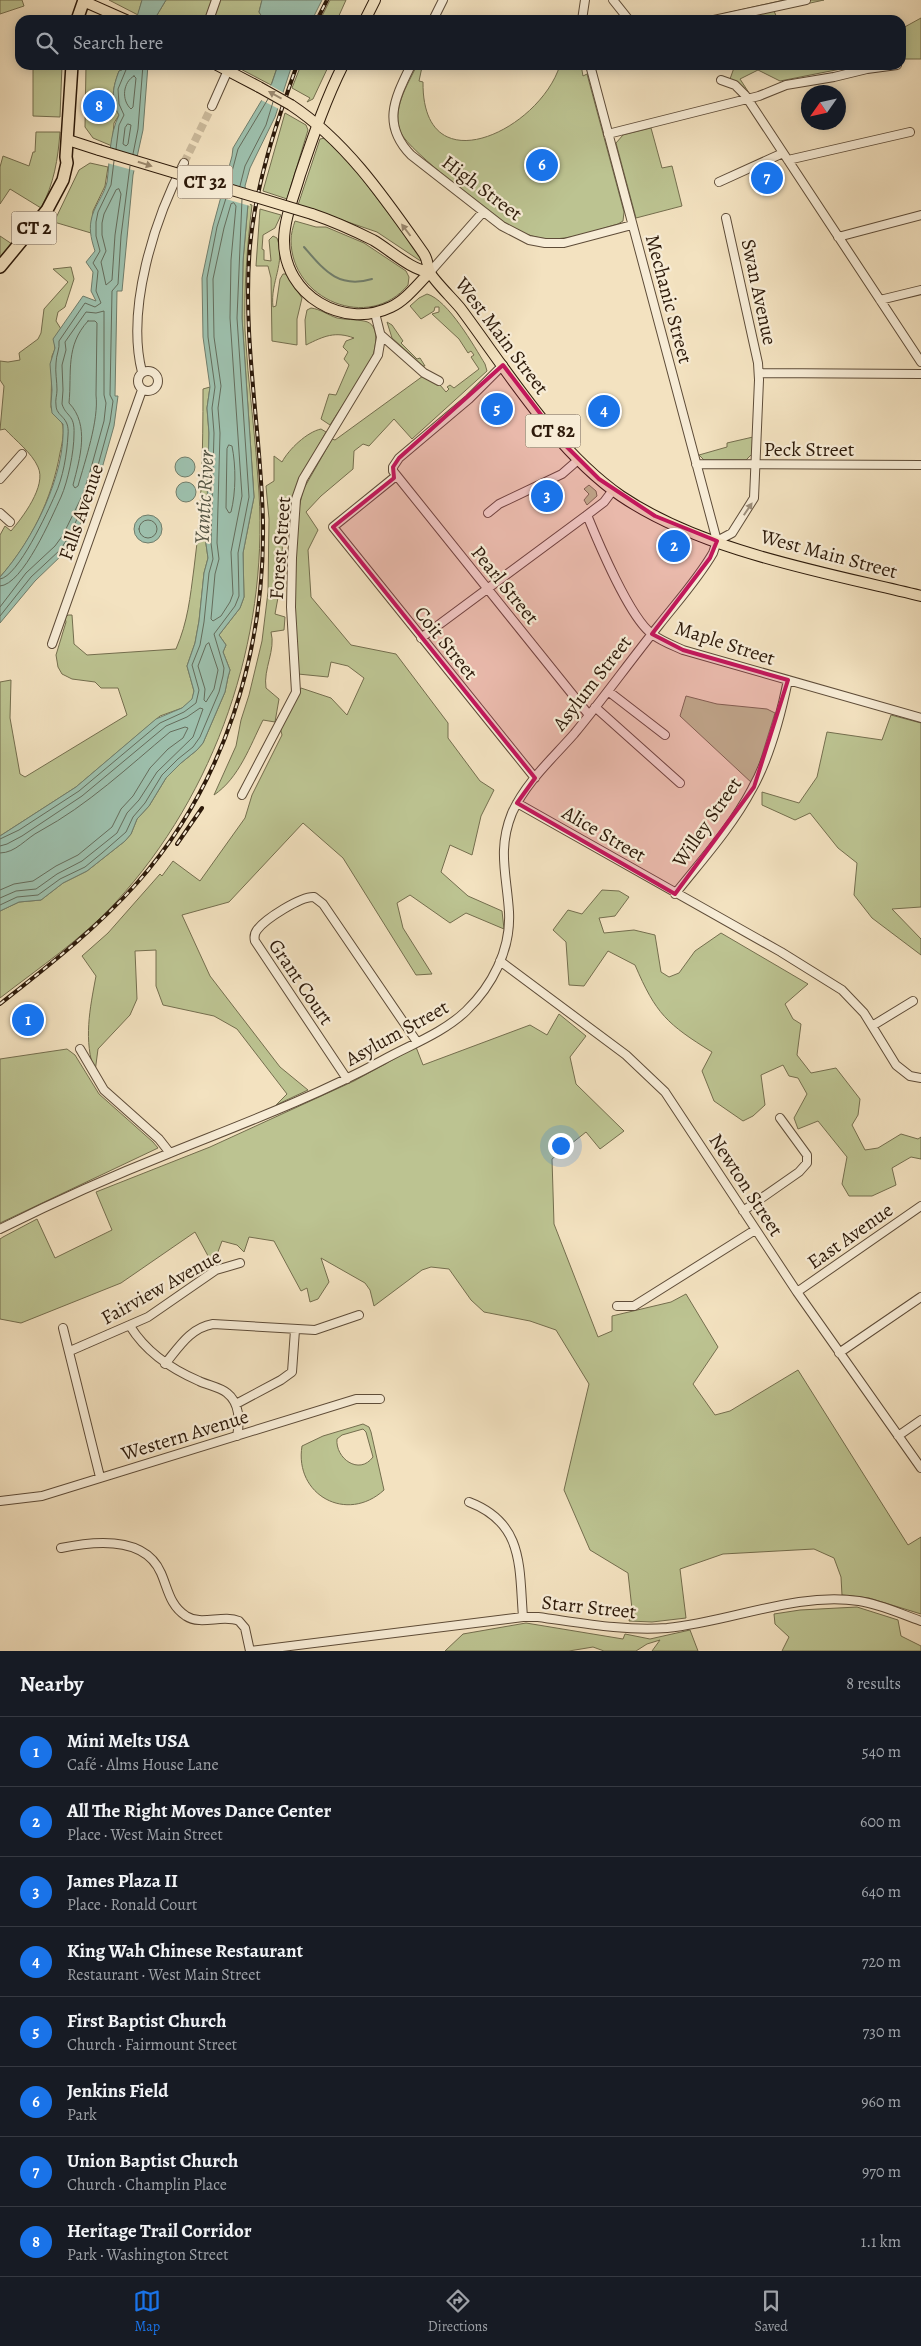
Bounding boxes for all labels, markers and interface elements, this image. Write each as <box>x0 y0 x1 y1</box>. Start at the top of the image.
search box <box>15 15 906 70</box>
icon: search <box>33 29 61 57</box>
text: Search here <box>73 30 163 56</box>
north arrow <box>801 85 846 130</box>
pin: 8 <box>83 87 115 125</box>
one-way arrow <box>269 91 282 100</box>
pin: 6 <box>526 146 558 184</box>
street label: High Street <box>436 149 528 227</box>
pin: 7 <box>751 159 783 197</box>
one-way arrow <box>138 160 153 168</box>
road number: CT 32 <box>178 166 232 198</box>
road number: CT 2 <box>12 212 56 244</box>
one-way arrow <box>401 224 412 237</box>
street label: Mechanic Street <box>639 232 699 367</box>
street label: Swan Avenue <box>735 236 783 348</box>
street label: West Main Street <box>448 271 555 401</box>
pin: 5 <box>481 390 513 428</box>
pin: 4 <box>588 392 620 430</box>
road number: CT 82 <box>526 414 580 448</box>
street label: Peck Street <box>764 436 855 463</box>
water label: Yantic River <box>188 449 220 544</box>
street label: Falls Avenue <box>52 460 110 564</box>
pin: 3 <box>531 477 563 515</box>
street label: Forest Street <box>263 495 297 601</box>
one-way arrow <box>743 502 753 516</box>
street label: West Main Street <box>757 523 901 585</box>
pin: 2 <box>658 527 690 565</box>
street label: Pearl Street <box>465 540 545 630</box>
street label: Coit Street <box>408 601 484 686</box>
street label: Maple Street <box>672 614 779 672</box>
street label: Asylum Street <box>546 629 638 737</box>
street label: Willey Street <box>665 771 748 873</box>
street label: Alice Street <box>557 799 651 869</box>
street label: Grant Court <box>262 934 340 1031</box>
street label: Asylum Street <box>340 993 454 1073</box>
pin: 1 <box>12 1001 44 1039</box>
street label: Newton Street <box>703 1128 790 1242</box>
your location <box>548 1133 574 1159</box>
street label: East Avenue <box>802 1197 898 1275</box>
street label: Fairview Avenue <box>96 1243 226 1331</box>
street label: Western Avenue <box>117 1403 252 1467</box>
street label: Starr Street <box>540 1589 638 1625</box>
text: Nearby <box>20 1670 83 1698</box>
text: 8 results <box>846 1673 901 1695</box>
text: Mini Melts USA <box>67 1728 189 1754</box>
text: 1 <box>33 1741 39 1763</box>
text: 540 m <box>862 1741 901 1763</box>
text: Café · Alms House Lane <box>67 1754 219 1776</box>
text: All The Right Moves Dance Center <box>67 1798 331 1824</box>
text: 2 <box>32 1811 40 1833</box>
text: 600 m <box>860 1811 901 1833</box>
text: Place · West Main Street <box>67 1824 223 1846</box>
text: James Plaza II <box>67 1868 178 1894</box>
text: 3 <box>33 1881 39 1903</box>
text: 640 m <box>861 1881 901 1903</box>
text: Place · Ronald Court <box>67 1894 197 1916</box>
text: King Wah Chinese Restaurant <box>67 1938 303 1964</box>
text: 4 <box>32 1951 40 1973</box>
text: 720 m <box>862 1951 901 1973</box>
text: Restaurant · West Main Street <box>67 1964 261 1986</box>
text: First Baptist Church <box>67 2008 226 2034</box>
text: 5 <box>33 2021 39 2043</box>
text: 730 m <box>863 2021 901 2043</box>
text: Church · Fairmount Street <box>67 2034 237 2056</box>
text: Jenkins Field <box>67 2078 168 2104</box>
text: 6 <box>32 2091 40 2113</box>
text: 960 m <box>861 2091 901 2113</box>
text: Park <box>67 2104 97 2126</box>
text: Union Baptist Church <box>67 2148 238 2174</box>
text: 7 <box>33 2161 39 2183</box>
text: 970 m <box>862 2161 901 2183</box>
text: Church · Champlin Place <box>67 2174 227 2196</box>
text: Heritage Trail Corridor <box>67 2218 252 2244</box>
text: 8 <box>32 2231 40 2253</box>
text: 1.1 km <box>861 2231 901 2253</box>
text: Park · Washington Street <box>67 2244 228 2266</box>
tab: Map <box>133 2287 161 2336</box>
tab: Directions <box>428 2287 488 2336</box>
tab: Saved <box>755 2287 788 2336</box>

